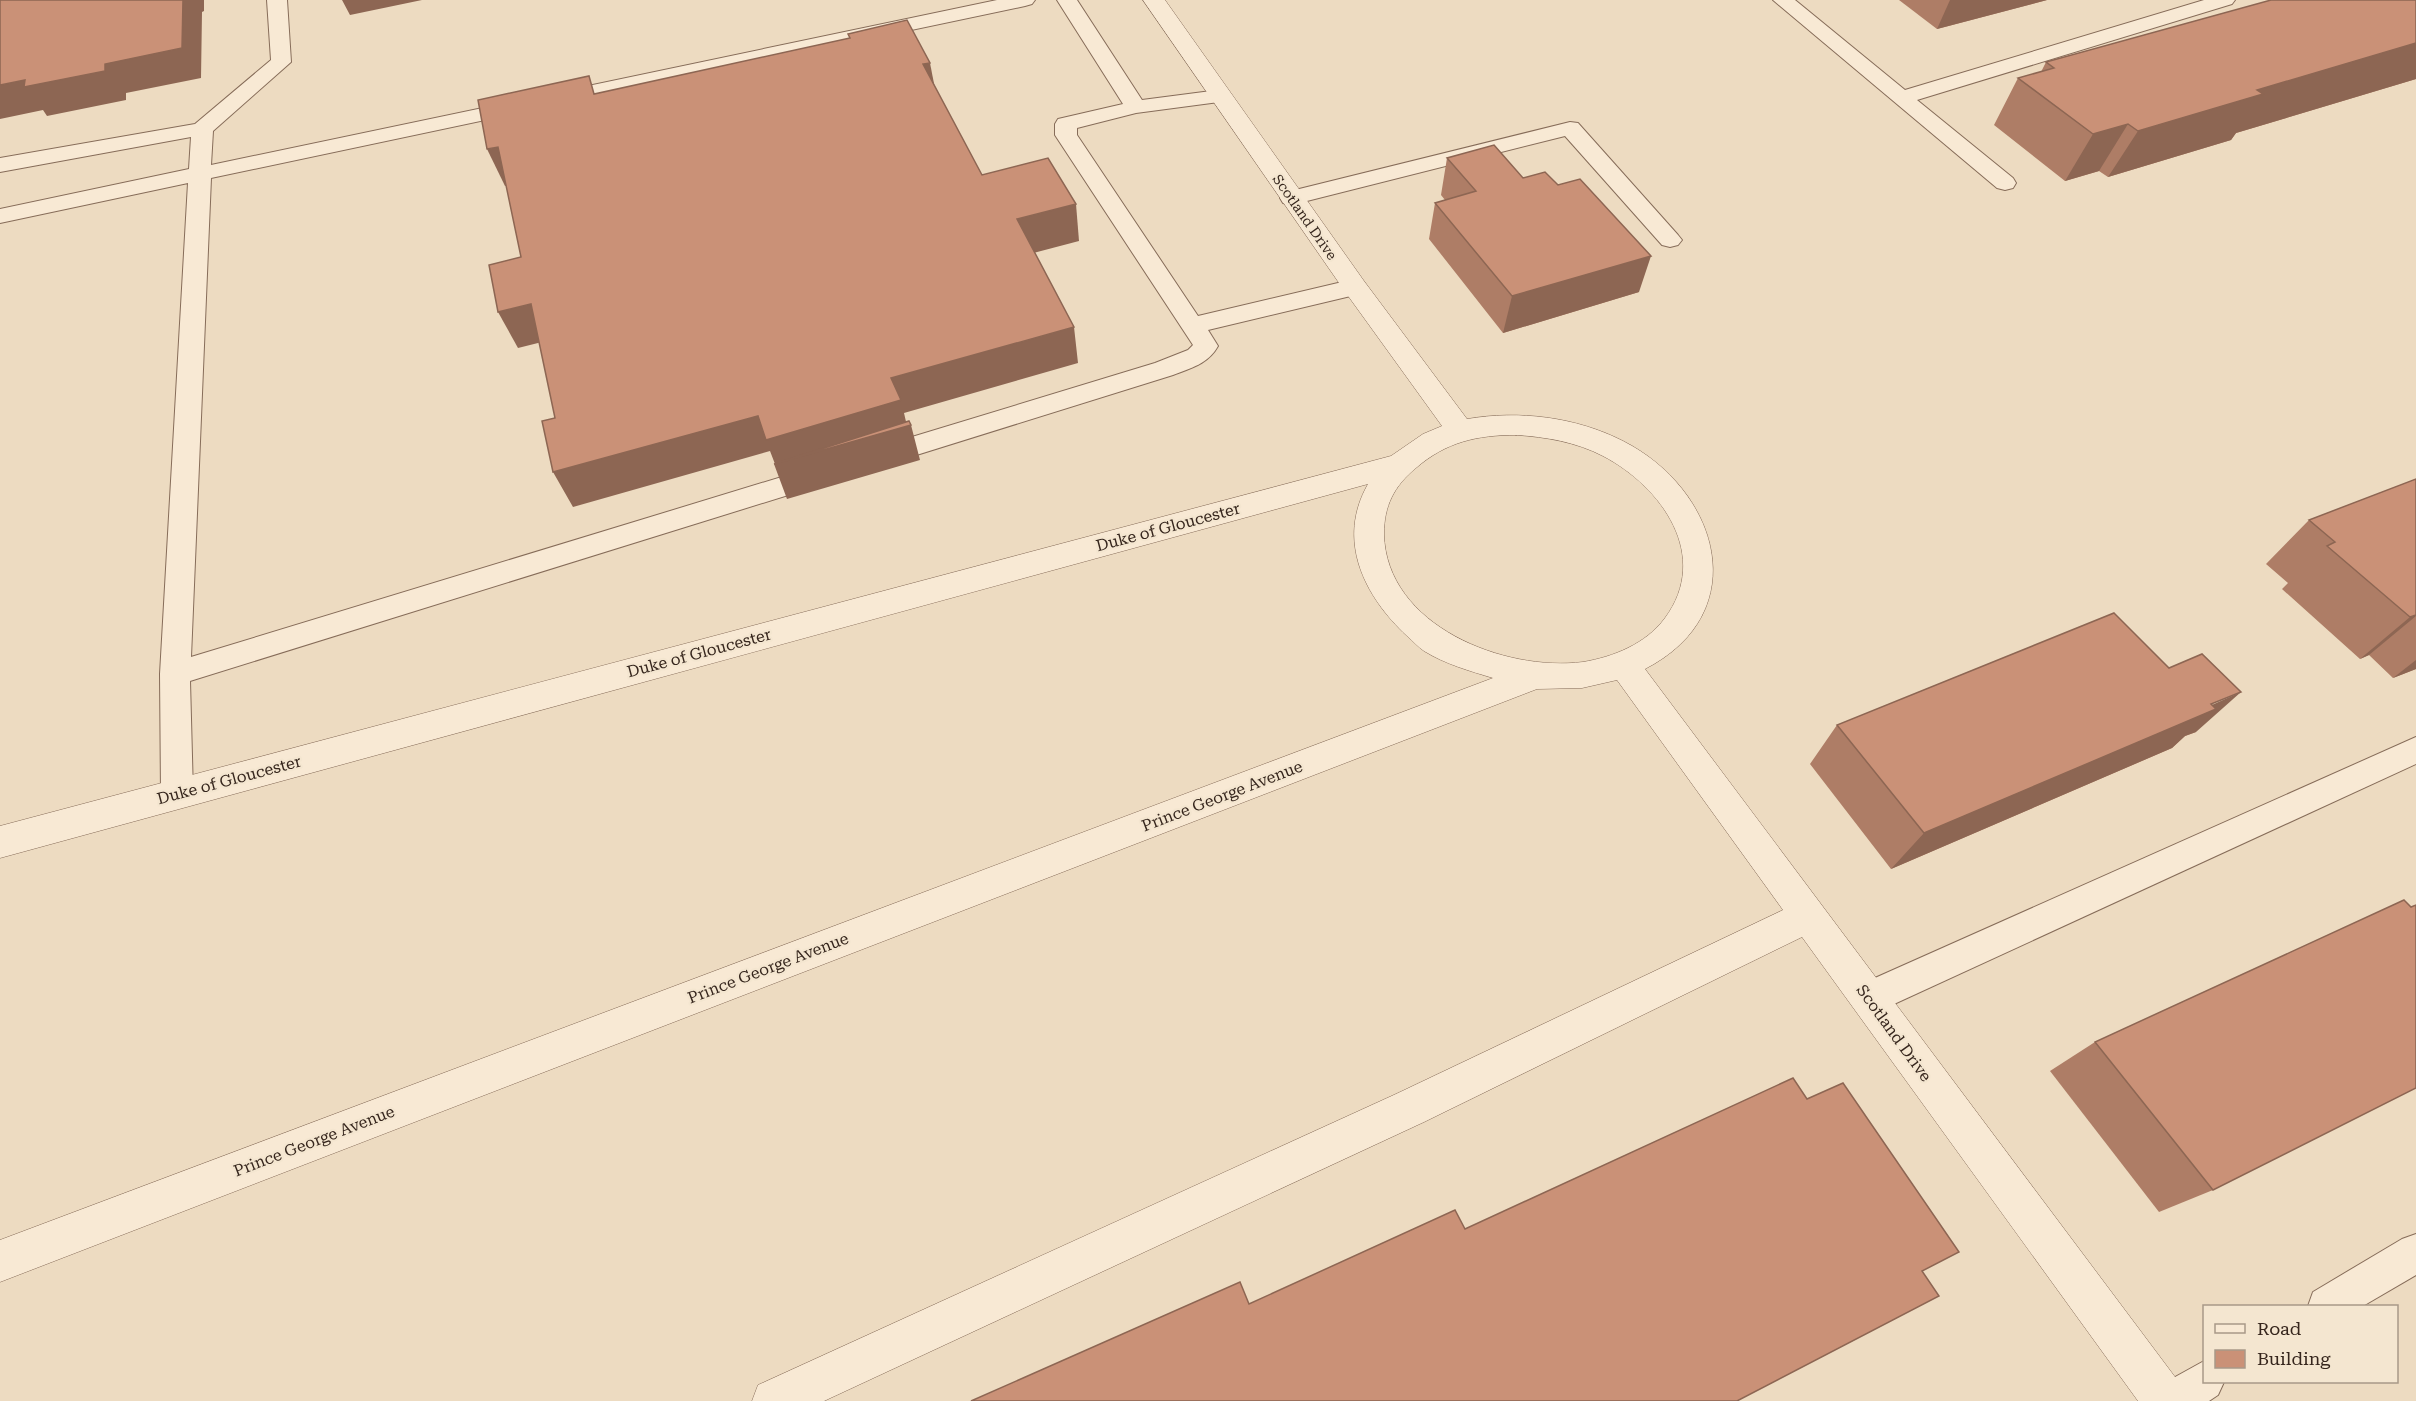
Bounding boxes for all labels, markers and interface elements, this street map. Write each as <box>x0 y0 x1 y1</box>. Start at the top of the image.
street label: Scotland Drive <box>1270 171 1341 263</box>
street label: Duke of Gloucester <box>1094 499 1243 555</box>
street label: Duke of Gloucester <box>625 625 774 681</box>
street label: Duke of Gloucester <box>155 752 304 808</box>
street label: Prince George Avenue <box>1139 756 1305 835</box>
street label: Prince George Avenue <box>685 928 851 1007</box>
street label: Scotland Drive <box>1853 981 1936 1085</box>
street label: Prince George Avenue <box>231 1101 397 1180</box>
legend <box>2203 1305 2398 1383</box>
text: Road <box>2257 1318 2302 1339</box>
text: Building <box>2257 1348 2331 1369</box>

